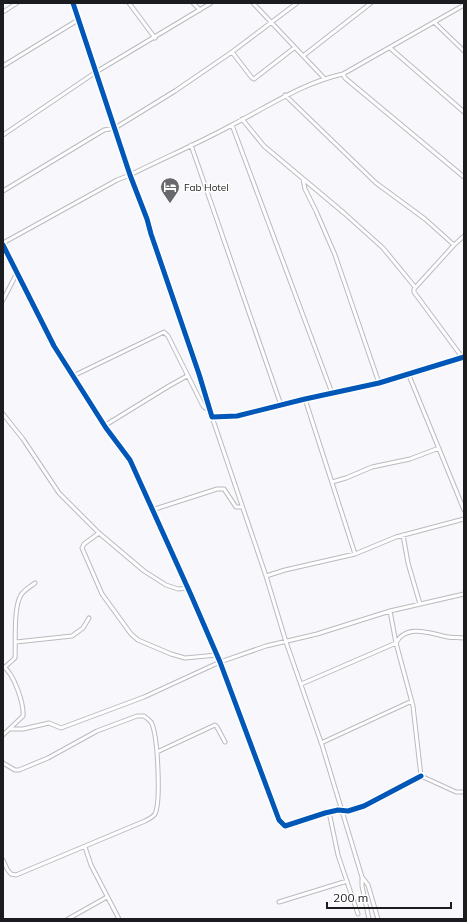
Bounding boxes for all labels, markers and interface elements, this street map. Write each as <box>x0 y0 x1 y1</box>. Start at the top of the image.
hotel icon: Fab Hotel <box>159 176 181 204</box>
place label: Fab Hotel <box>184 181 229 194</box>
scale bar <box>327 884 451 910</box>
text: 200 m <box>333 890 368 905</box>

